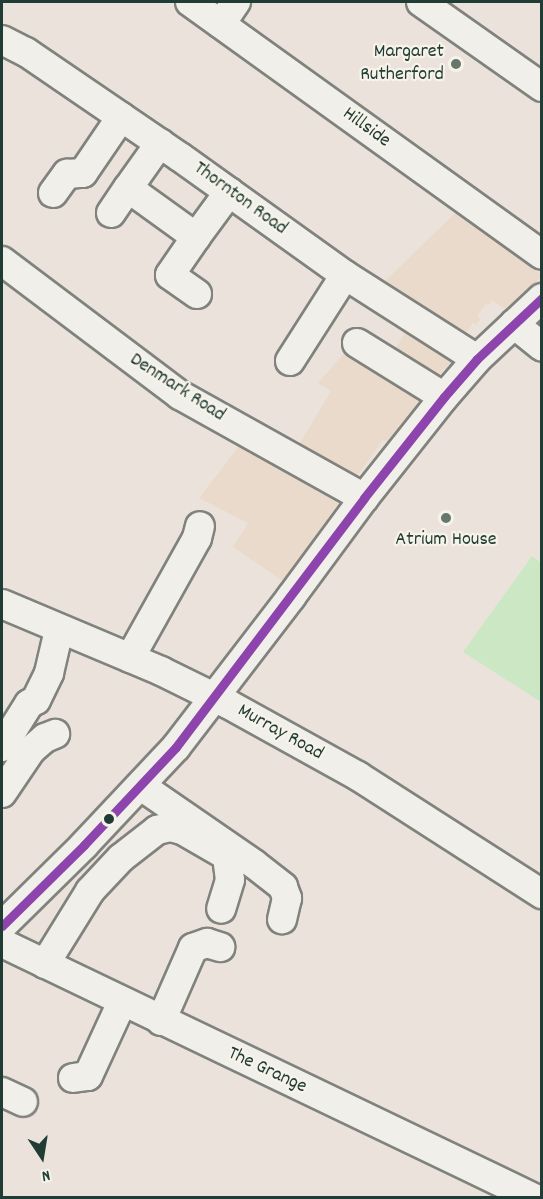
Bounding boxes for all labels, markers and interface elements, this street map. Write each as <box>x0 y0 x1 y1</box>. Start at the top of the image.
place label: Margaret Rutherford <box>360 40 444 87</box>
marker: Margaret Rutherford <box>449 57 463 71</box>
street label: Hillside <box>337 103 395 153</box>
street label: Thornton Road <box>188 157 292 241</box>
street label: Denmark Road <box>125 348 229 428</box>
marker: Atrium House <box>439 511 453 525</box>
place label: Atrium House <box>395 528 497 552</box>
street label: Murray Road <box>233 700 327 766</box>
unlabelled marker <box>103 813 115 825</box>
street label: The Grange <box>224 1042 310 1100</box>
north arrow <box>12 1127 72 1187</box>
text: N <box>40 1163 52 1187</box>

